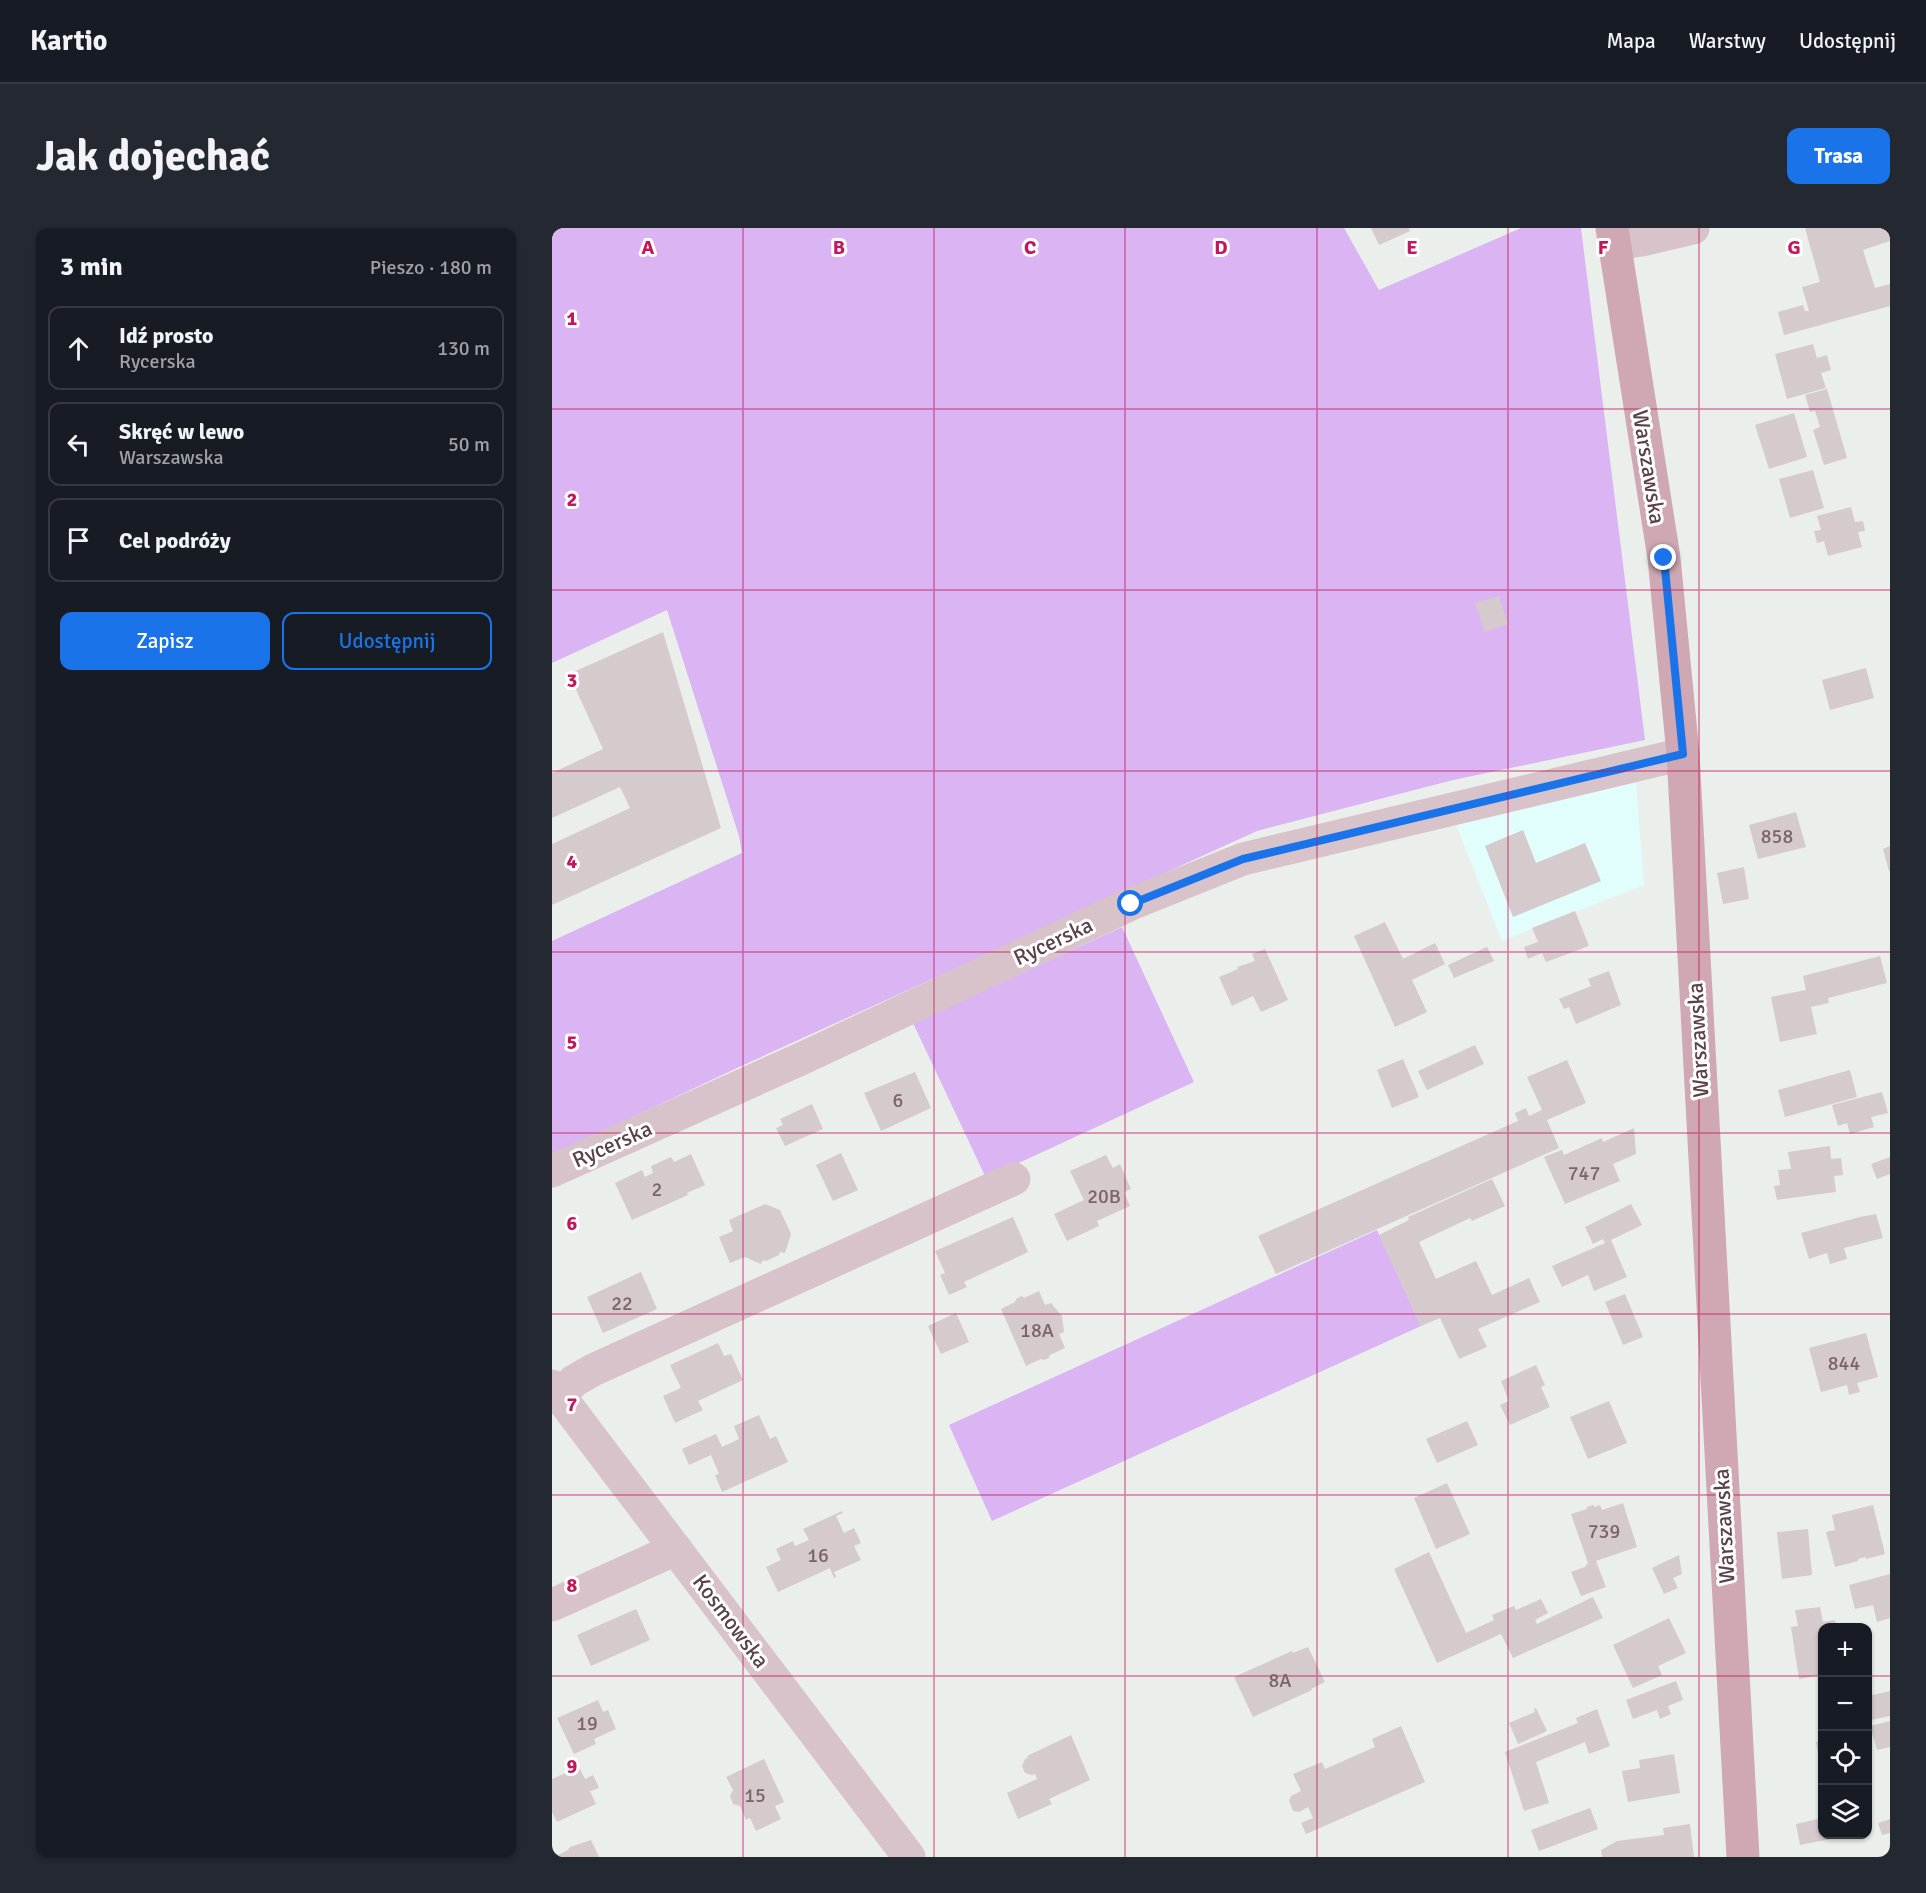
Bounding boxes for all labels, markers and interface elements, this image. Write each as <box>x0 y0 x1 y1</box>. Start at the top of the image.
text: Kartio <box>30 24 107 58</box>
text: Mapa <box>1606 28 1656 54</box>
text: Warstwy <box>1689 28 1766 54</box>
text: Udostępnij <box>1799 28 1896 54</box>
button: Trasa <box>1787 128 1890 184</box>
text: Jak dojechać <box>36 131 270 182</box>
text: A <box>642 235 655 260</box>
text: B <box>833 235 845 260</box>
text: C <box>1024 235 1036 260</box>
text: D <box>1214 235 1228 260</box>
text: E <box>1406 235 1418 260</box>
text: F <box>1598 235 1609 260</box>
text: G <box>1787 235 1801 260</box>
text: 3 min <box>60 251 123 283</box>
text: Pieszo · 180 m <box>370 255 492 280</box>
text: 1 <box>567 306 578 331</box>
text: Idź prosto <box>119 322 214 349</box>
icon: ahead <box>62 332 95 365</box>
text: 130 m <box>437 336 490 361</box>
text: Rycerska <box>119 349 196 374</box>
street label: Warszawska <box>1627 408 1671 526</box>
text: Skręć w lewo <box>119 418 244 445</box>
icon: left <box>62 428 95 461</box>
text: 50 m <box>448 432 490 457</box>
text: Warszawska <box>119 445 224 470</box>
text: 2 <box>567 487 577 512</box>
icon: arrive <box>62 524 95 557</box>
text: Cel podróży <box>119 527 231 554</box>
route end <box>1650 544 1676 570</box>
button: Zapisz <box>60 612 270 670</box>
button: Udostępnij <box>282 612 492 670</box>
text: 3 <box>567 668 577 693</box>
house number: 858 <box>1761 824 1793 849</box>
text: 4 <box>567 849 578 874</box>
route start <box>1117 890 1143 916</box>
street label: Rycerska <box>1009 911 1097 971</box>
street label: Warszawska <box>1682 982 1714 1098</box>
text: 5 <box>567 1030 577 1055</box>
house number: 6 <box>893 1088 903 1113</box>
street label: Rycerska <box>568 1115 656 1173</box>
house number: 747 <box>1568 1161 1600 1186</box>
house number: 2 <box>652 1177 662 1202</box>
house number: 20B <box>1087 1184 1121 1209</box>
text: 6 <box>567 1211 578 1236</box>
house number: 22 <box>611 1291 633 1316</box>
house number: 18A <box>1020 1318 1054 1343</box>
house number: 844 <box>1828 1351 1860 1376</box>
text: 7 <box>567 1392 578 1417</box>
street label: Warszawska <box>1708 1468 1740 1584</box>
house number: 739 <box>1588 1519 1620 1544</box>
house number: 16 <box>807 1543 829 1568</box>
street label: Kosmowska <box>687 1569 775 1673</box>
text: 8 <box>567 1573 578 1598</box>
map controls <box>1818 1623 1872 1839</box>
button: + <box>1818 1623 1872 1677</box>
house number: 8A <box>1268 1668 1292 1693</box>
button: − <box>1818 1677 1872 1731</box>
house number: 19 <box>576 1711 598 1736</box>
button: locate <box>1818 1731 1872 1785</box>
text: 9 <box>567 1754 578 1779</box>
house number: 15 <box>744 1783 766 1808</box>
button: layers <box>1818 1785 1872 1839</box>

